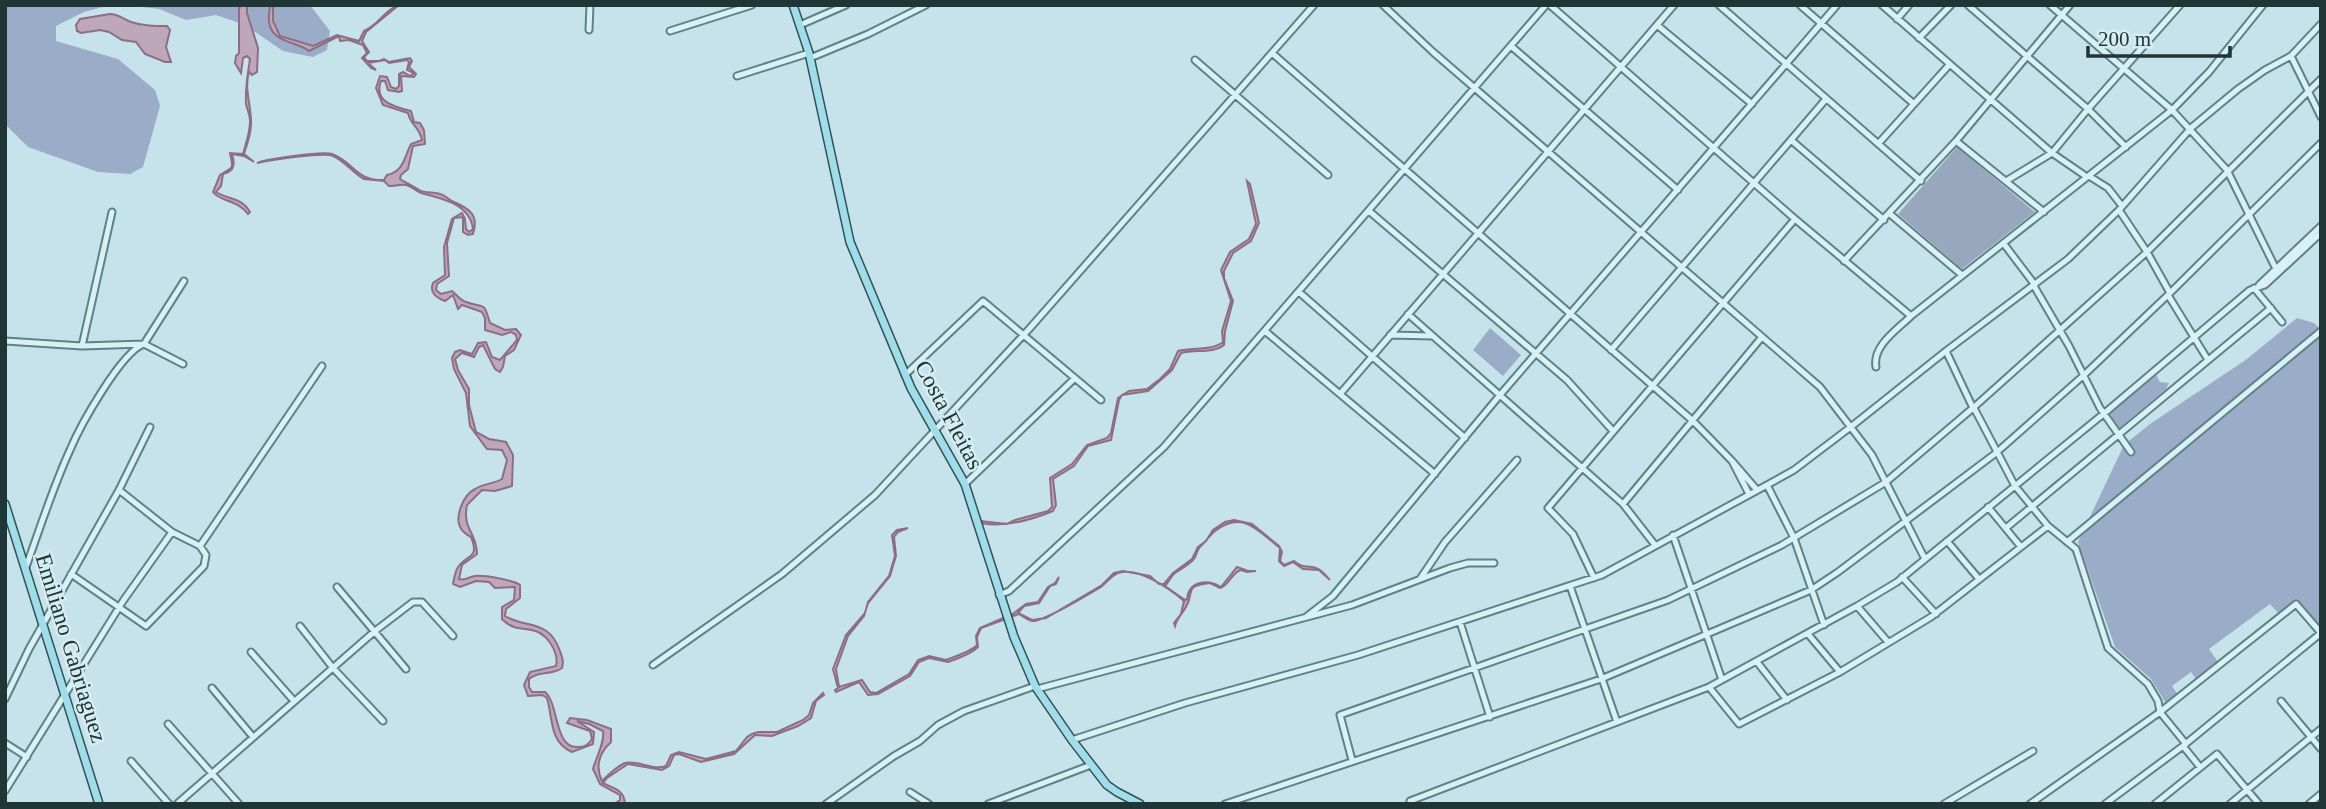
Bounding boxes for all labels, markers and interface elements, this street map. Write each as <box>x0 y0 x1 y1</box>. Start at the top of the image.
scale bar <box>2088 14 2230 58</box>
text: 200 m <box>2098 27 2151 51</box>
street label: Costa Fleitas <box>910 356 988 474</box>
street label: Emiliano Gabriaguez <box>30 551 112 745</box>

